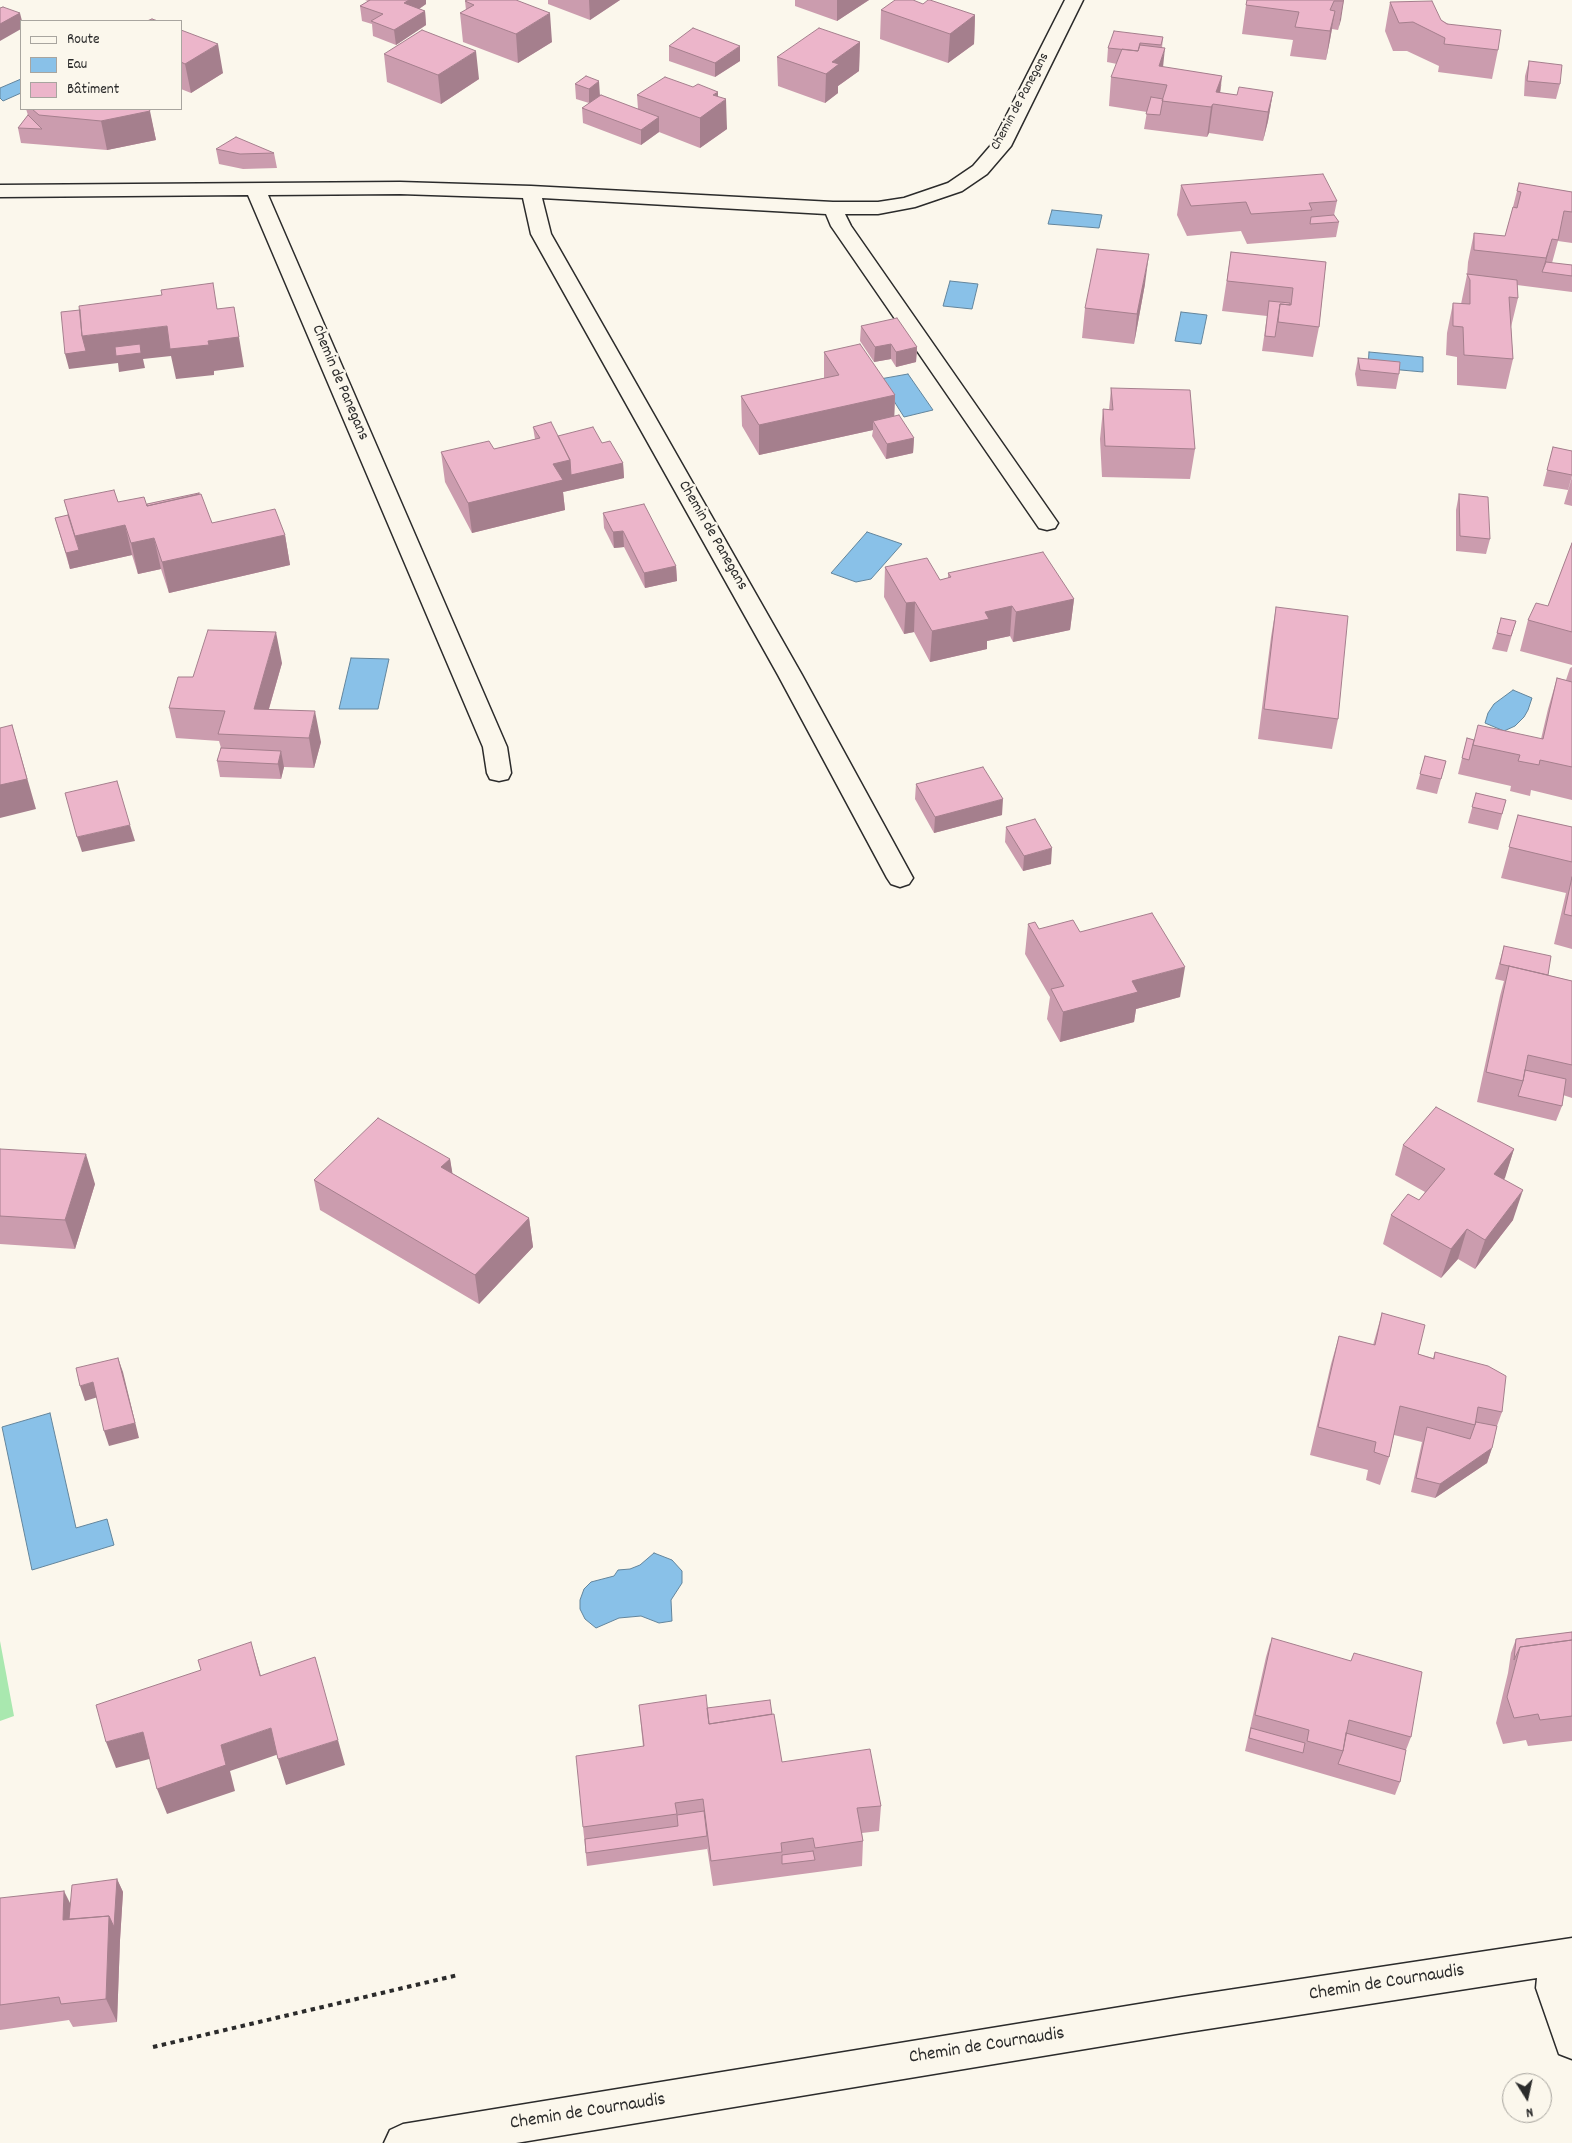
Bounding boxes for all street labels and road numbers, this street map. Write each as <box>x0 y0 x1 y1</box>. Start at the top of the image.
street label: Chemin de Panegans <box>988 50 1054 154</box>
street label: Chemin de Panegans <box>306 323 372 443</box>
street label: Chemin de Panegans <box>673 478 751 594</box>
street label: Chemin de Cournaudis <box>1308 1960 1466 2008</box>
street label: Chemin de Cournaudis <box>908 2023 1066 2071</box>
street label: Chemin de Cournaudis <box>509 2089 667 2137</box>

